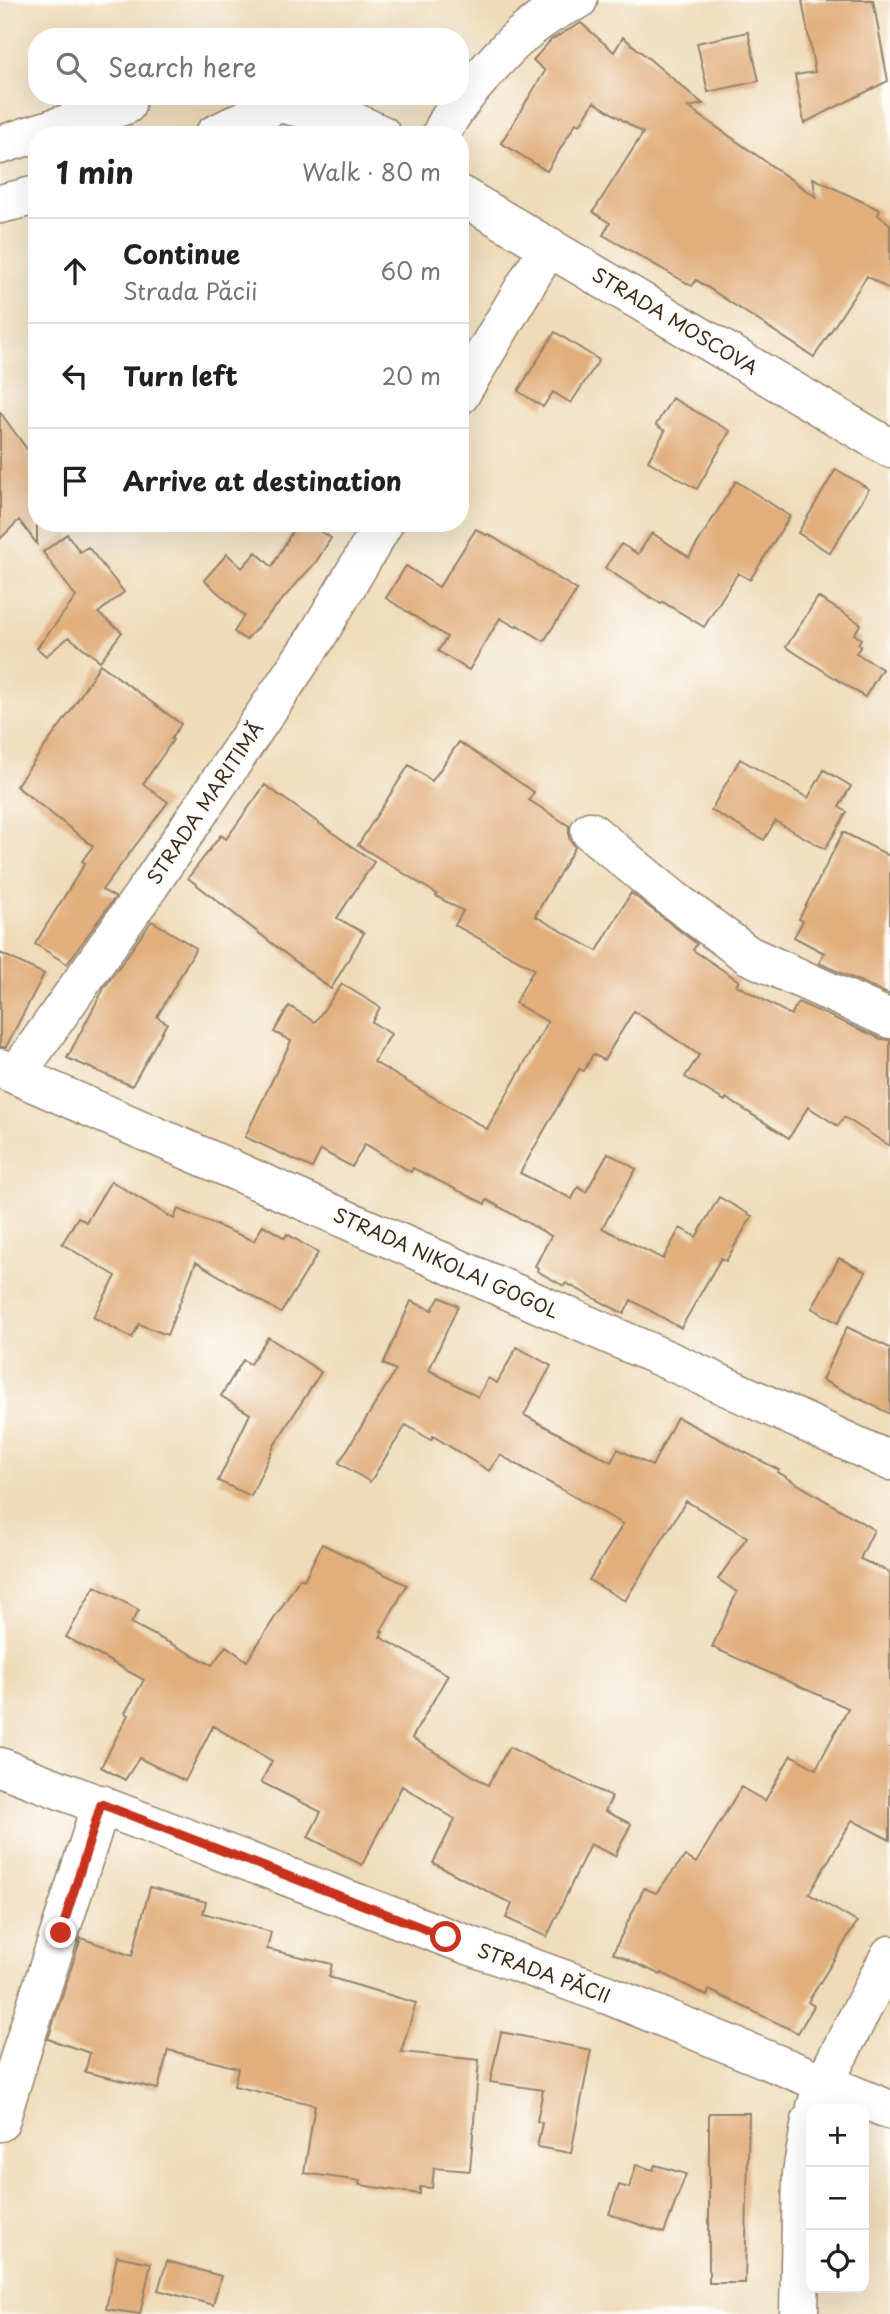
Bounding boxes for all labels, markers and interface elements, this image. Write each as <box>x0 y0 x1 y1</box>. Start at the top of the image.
search box <box>28 28 469 105</box>
text: Search here <box>108 47 257 86</box>
icon: search <box>52 48 90 86</box>
text: 1 min <box>56 149 134 194</box>
text: Walk · 80 m <box>302 154 441 189</box>
text: Continue <box>123 234 240 273</box>
icon: ahead <box>56 252 94 290</box>
text: 60 m <box>381 253 441 288</box>
street label: STRADA MOSCOVA <box>587 260 764 381</box>
text: Strada Păcii <box>123 273 258 308</box>
text: Turn left <box>123 356 238 395</box>
icon: left <box>56 357 94 395</box>
text: 20 m <box>382 358 441 393</box>
text: Arrive at destination <box>123 461 402 500</box>
icon: arrive <box>56 462 94 500</box>
street label: STRADA MARITIMĂ <box>139 715 269 889</box>
street label: STRADA NIKOLAI GOGOL <box>329 1200 563 1324</box>
route end <box>45 1917 76 1948</box>
route start <box>430 1921 461 1952</box>
street label: STRADA PĂCII <box>474 1935 615 2009</box>
map controls <box>806 2104 869 2293</box>
button: + <box>806 2104 869 2167</box>
button: − <box>806 2167 869 2230</box>
button: locate <box>806 2230 869 2293</box>

